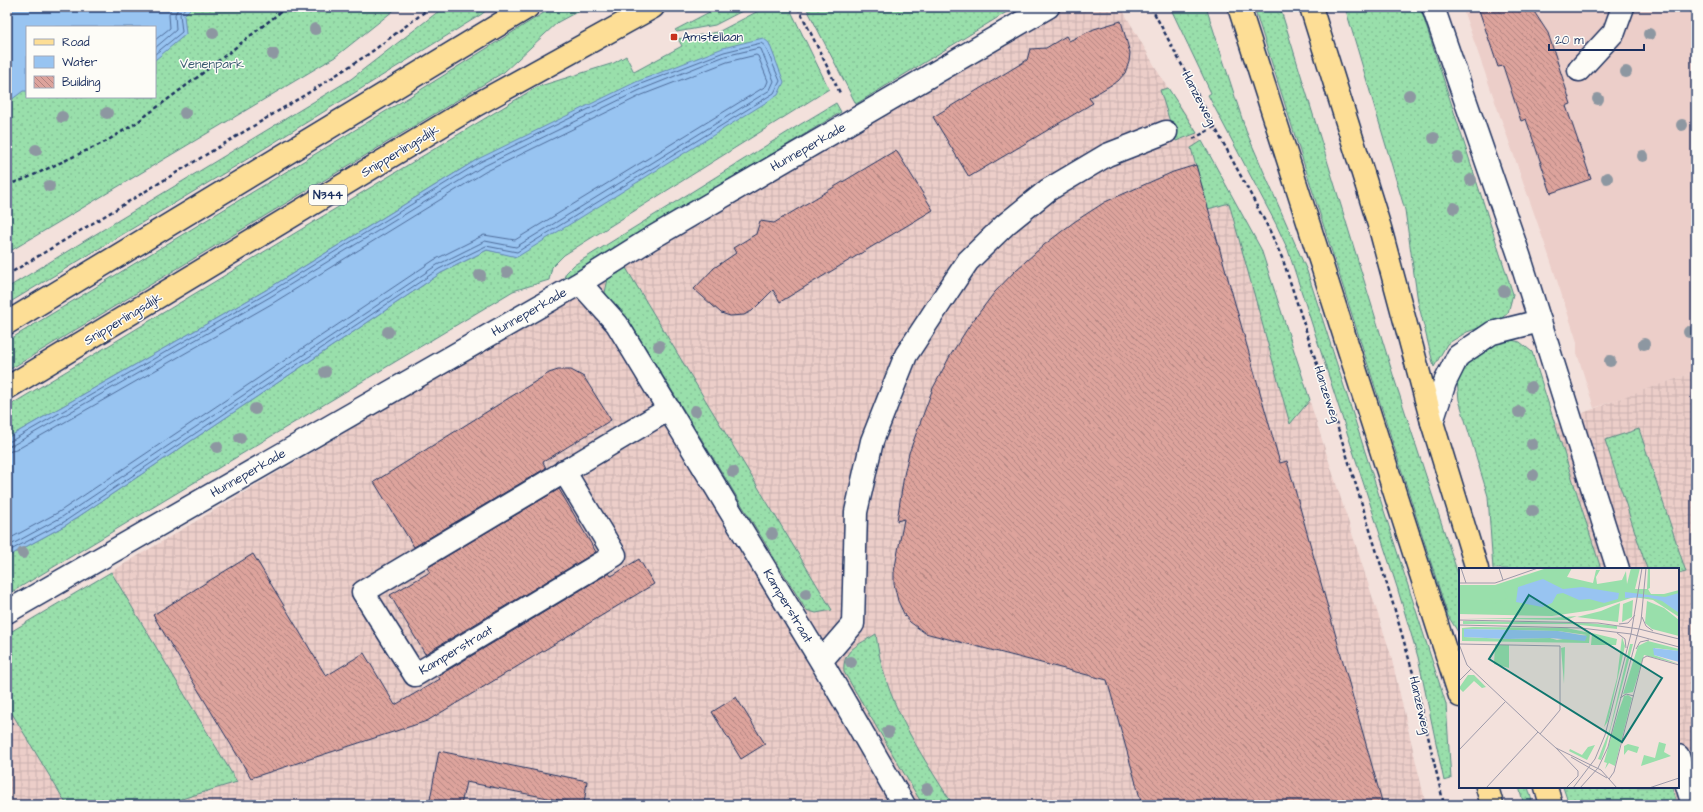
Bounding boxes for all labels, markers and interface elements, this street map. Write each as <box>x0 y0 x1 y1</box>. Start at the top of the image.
legend <box>26 26 156 98</box>
scale bar <box>1549 26 1644 52</box>
place label: Amstellaan <box>682 28 744 46</box>
marker: Amstellaan <box>669 32 679 42</box>
text: 20 m <box>1555 32 1584 49</box>
text: Road <box>62 34 90 51</box>
text: Water <box>62 54 98 71</box>
park label: Venenpark <box>180 55 244 73</box>
street label: Hanzeweg <box>1176 68 1221 129</box>
text: Building <box>62 74 100 92</box>
street label: Hunneperkade <box>767 118 849 176</box>
street label: Snipperlingsdijk <box>358 121 443 182</box>
road number: N344 <box>309 185 347 205</box>
street label: Hunneperkade <box>488 283 570 341</box>
street label: Snipperlingsdijk <box>81 289 166 350</box>
street label: Hanzeweg <box>1308 363 1345 425</box>
street label: Hunneperkade <box>207 444 289 502</box>
street label: Kamperstraat <box>759 566 818 647</box>
inset map <box>1459 568 1679 788</box>
street label: Kamperstraat <box>416 620 497 679</box>
street label: Hanzeweg <box>1404 674 1435 736</box>

